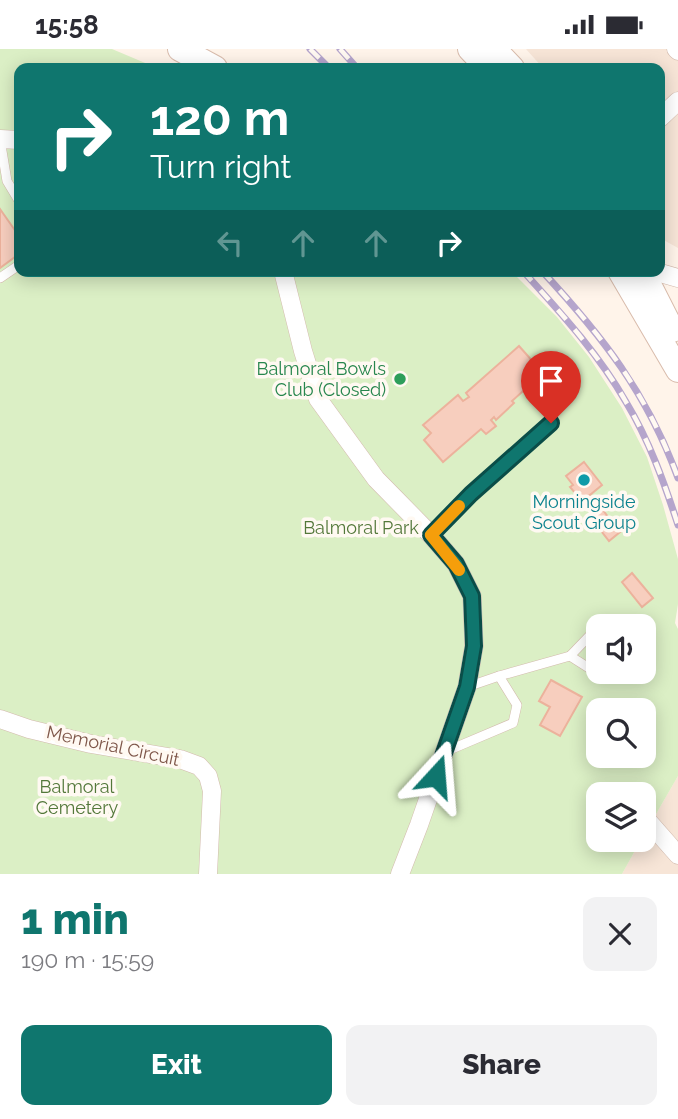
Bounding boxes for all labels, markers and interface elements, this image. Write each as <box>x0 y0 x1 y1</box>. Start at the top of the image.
text: 15:58 <box>35 10 99 40</box>
text: 120 m <box>150 89 289 146</box>
icon: right <box>35 91 126 182</box>
text: Turn right <box>150 148 291 185</box>
icon: left <box>211 224 249 262</box>
icon: ahead <box>284 224 322 262</box>
icon: ahead <box>357 224 395 262</box>
icon: right <box>430 224 468 262</box>
pin <box>521 351 581 423</box>
place label: Balmoral Bowls Club (Closed) <box>256 358 386 400</box>
icon: arrive <box>532 362 570 400</box>
marker: Balmoral Bowls Club (Closed) <box>392 371 408 387</box>
marker: Morningside Scout Group <box>576 472 592 488</box>
place label: Morningside Scout Group <box>532 491 636 533</box>
park label: Balmoral Park <box>303 517 419 538</box>
map controls <box>586 614 656 852</box>
button: sound <box>586 614 656 684</box>
button: search <box>586 698 656 768</box>
street label: Memorial Circuit <box>45 721 181 770</box>
position arrow <box>399 739 473 813</box>
park label: Balmoral Cemetery <box>36 776 118 818</box>
button: layers <box>586 782 656 852</box>
text: 1 min <box>21 895 129 944</box>
button: close <box>583 897 657 971</box>
text: 190 m · 15:59 <box>21 946 154 973</box>
button: Exit <box>21 1025 332 1105</box>
button: Share <box>346 1025 657 1105</box>

